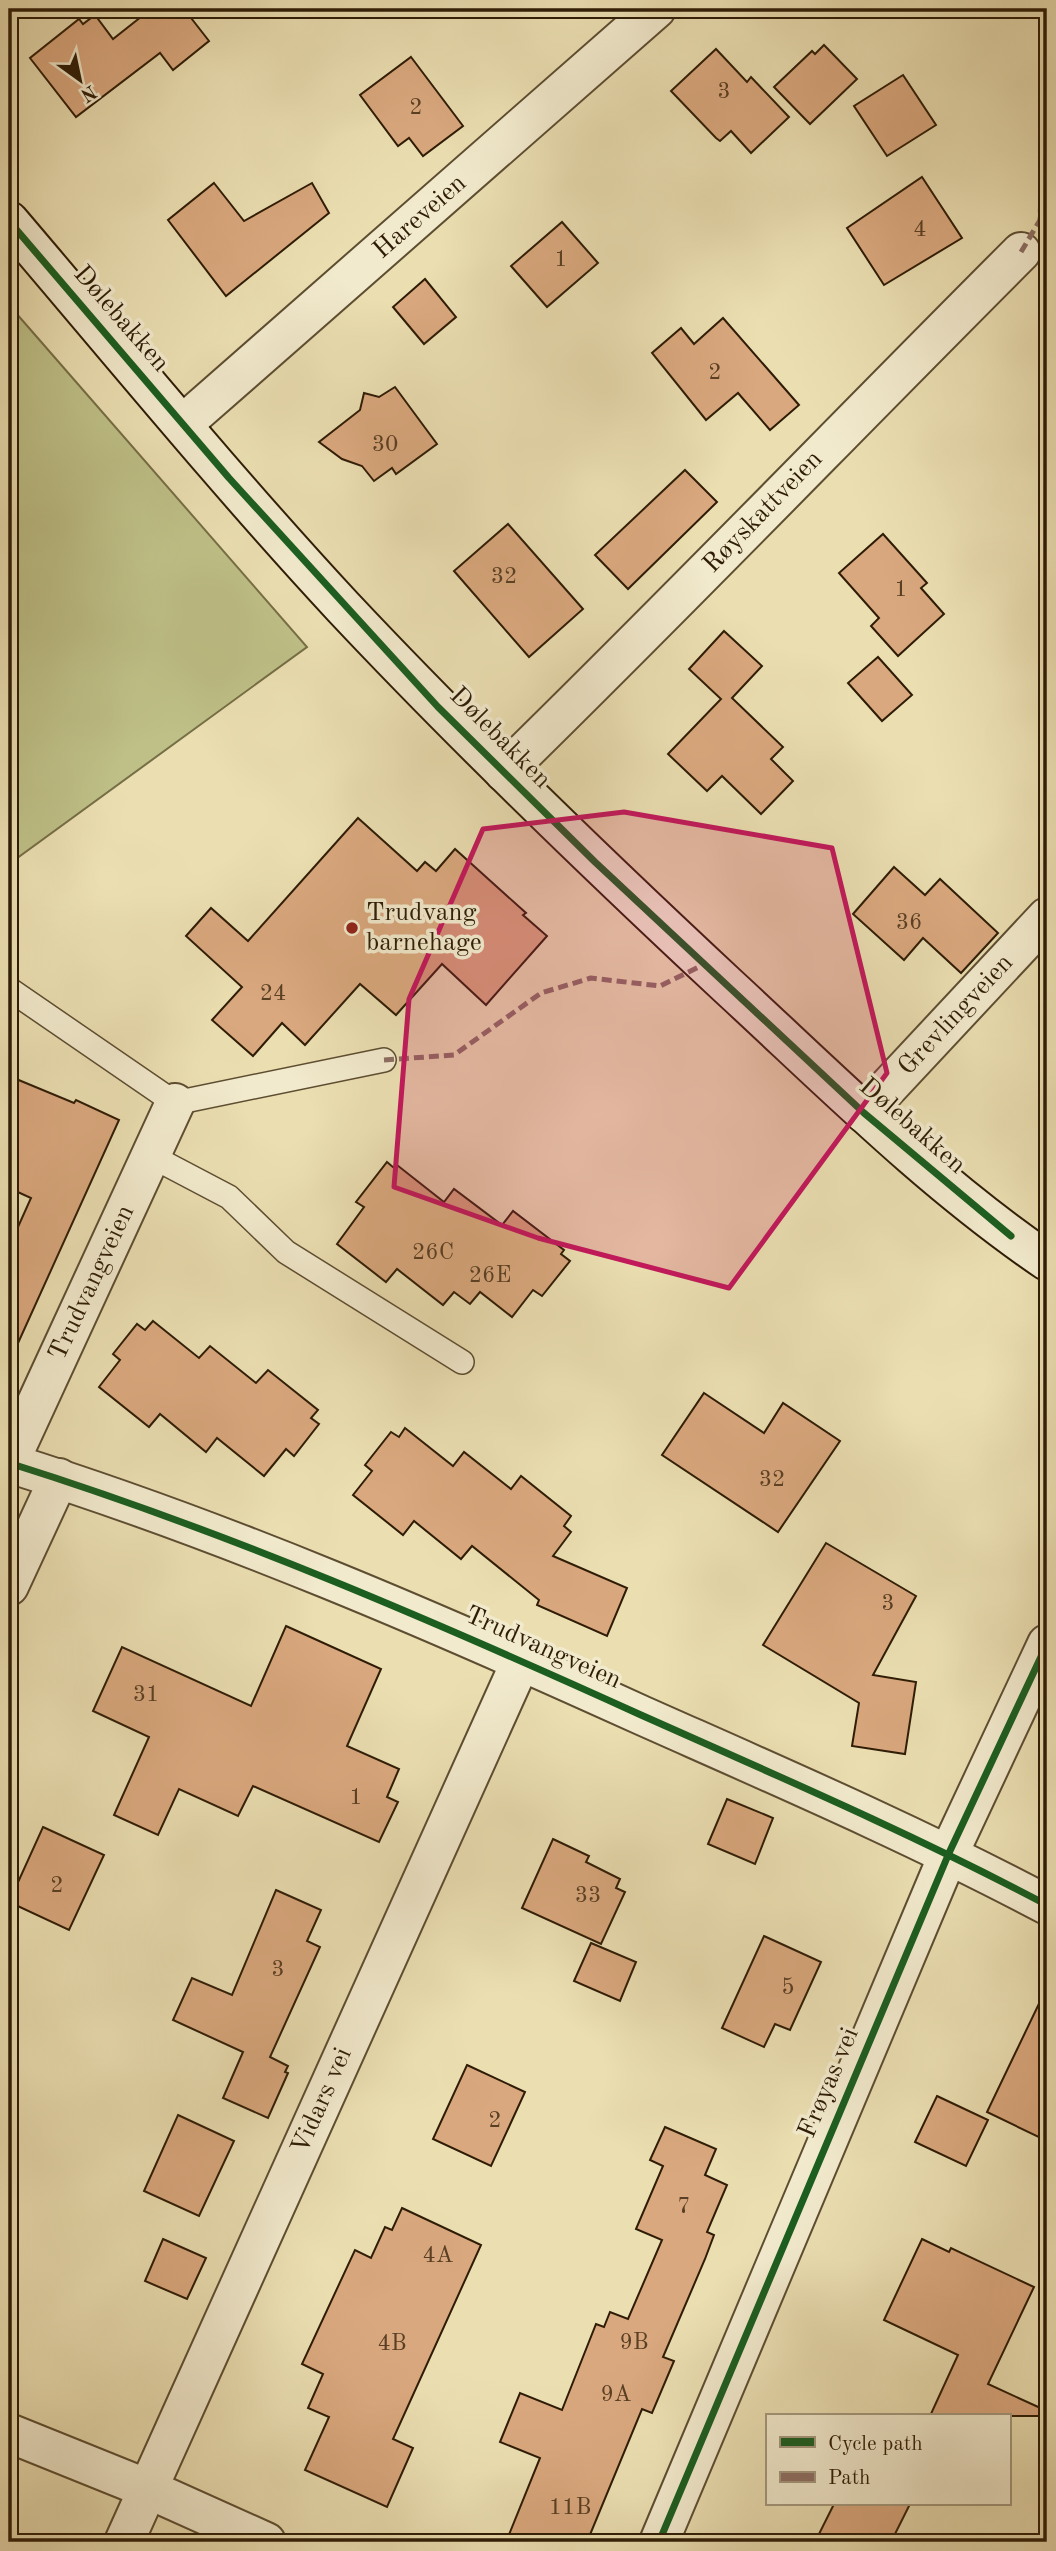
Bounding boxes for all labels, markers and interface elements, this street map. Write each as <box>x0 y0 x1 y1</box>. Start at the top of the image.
north arrow <box>46 46 116 116</box>
text: N <box>76 80 99 104</box>
house number: 3 <box>717 80 731 103</box>
house number: 2 <box>409 96 423 119</box>
street label: Hareveien <box>369 170 471 264</box>
house number: 4 <box>913 218 927 241</box>
house number: 1 <box>554 248 568 271</box>
street label: Dølebakken <box>68 261 174 377</box>
house number: 2 <box>708 361 722 384</box>
house number: 30 <box>372 433 398 456</box>
street label: Røyskattveien <box>699 446 827 578</box>
house number: 32 <box>491 565 517 588</box>
house number: 1 <box>894 578 908 601</box>
street label: Dølebakken <box>444 682 556 794</box>
place label: Trudvang barnehage <box>366 900 482 956</box>
house number: 36 <box>896 911 922 934</box>
marker: Trudvang barnehage <box>344 920 360 936</box>
street label: Grevlingveien <box>894 950 1018 1080</box>
house number: 24 <box>260 982 286 1005</box>
street label: Dølebakken <box>854 1073 970 1179</box>
street label: Trudvangveien <box>45 1201 139 1365</box>
house number: 26C <box>412 1241 454 1264</box>
house number: 26E <box>469 1264 511 1287</box>
house number: 32 <box>759 1468 785 1491</box>
house number: 3 <box>881 1592 895 1615</box>
street label: Trudvangveien <box>461 1602 625 1694</box>
house number: 31 <box>133 1683 159 1706</box>
house number: 1 <box>349 1786 363 1809</box>
house number: 2 <box>50 1874 64 1897</box>
house number: 33 <box>575 1884 601 1907</box>
house number: 3 <box>271 1958 285 1981</box>
house number: 5 <box>781 1976 795 1999</box>
street label: Frøyas vei <box>794 2024 864 2142</box>
street label: Vidars vei <box>287 2044 357 2158</box>
house number: 2 <box>488 2109 502 2132</box>
house number: 7 <box>677 2195 691 2218</box>
house number: 4A <box>423 2244 454 2267</box>
house number: 9B <box>619 2331 649 2354</box>
house number: 4B <box>377 2332 407 2355</box>
house number: 9A <box>601 2383 632 2406</box>
legend <box>766 2414 1010 2506</box>
text: Cycle path <box>828 2434 923 2455</box>
text: Path <box>828 2468 871 2489</box>
house number: 11B <box>549 2496 591 2519</box>

